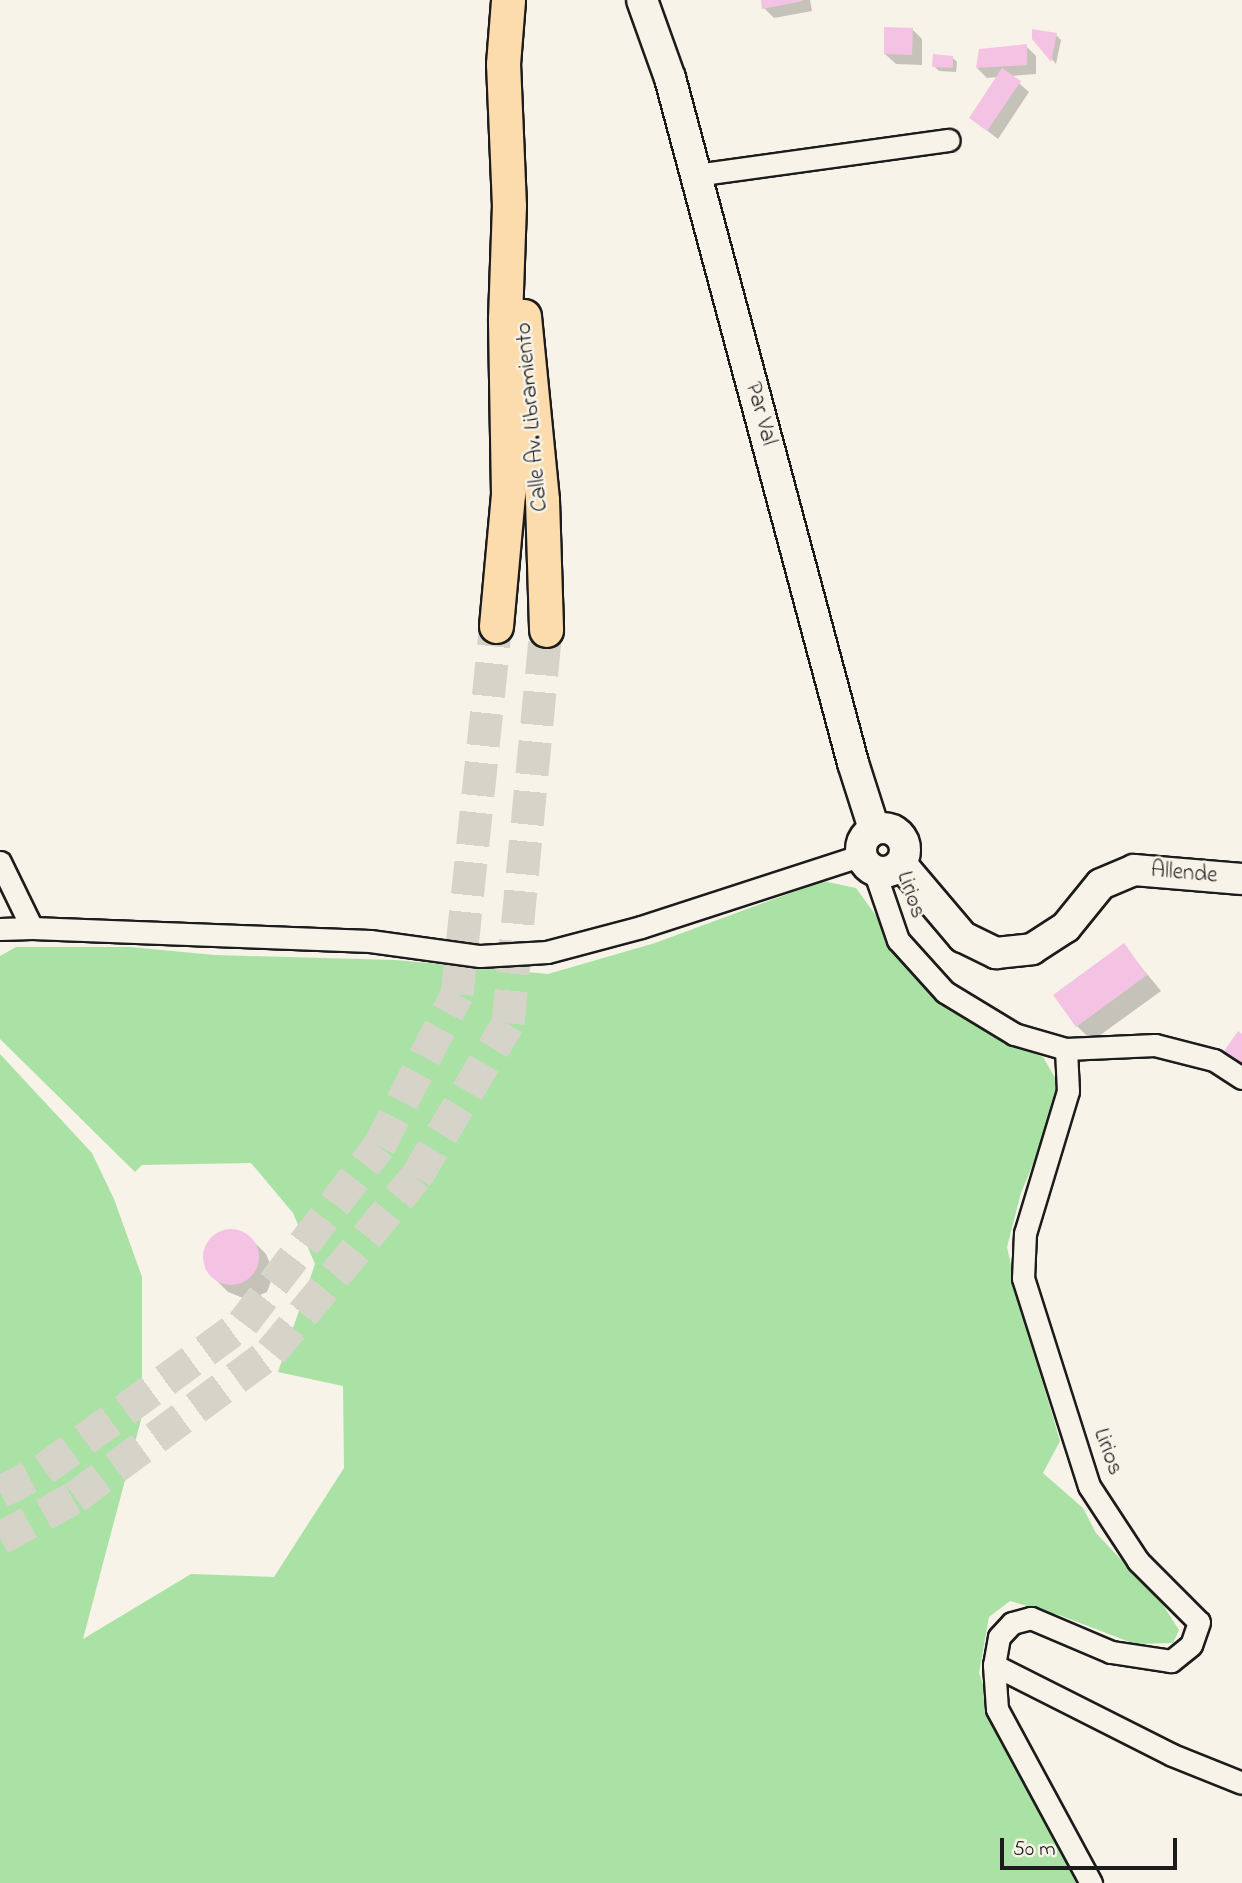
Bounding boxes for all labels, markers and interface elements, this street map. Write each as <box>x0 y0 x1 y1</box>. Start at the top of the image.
street label: Calle Av. Libramiento <box>511 321 555 513</box>
street label: Par Val <box>738 379 782 449</box>
street label: Allende <box>1150 857 1218 891</box>
street label: Lirios <box>889 868 931 922</box>
street label: Lirios <box>1086 1425 1128 1479</box>
scale bar <box>1004 1824 1181 1868</box>
text: 50 m <box>1013 1835 1056 1865</box>

